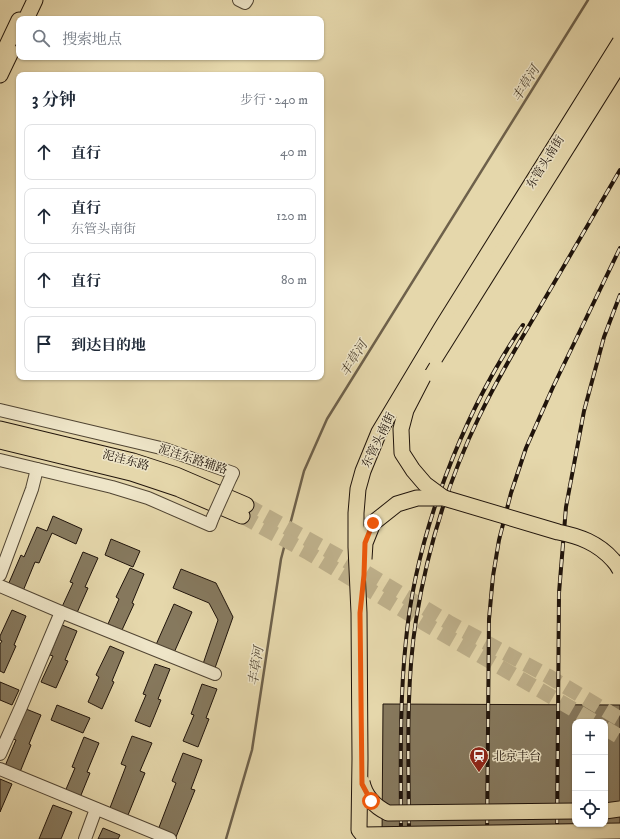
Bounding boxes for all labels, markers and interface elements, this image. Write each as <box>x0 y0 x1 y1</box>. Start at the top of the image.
search box <box>16 16 324 60</box>
icon: search <box>30 27 52 49</box>
text: 搜索地点 <box>62 30 122 49</box>
water label: 丰草河 <box>509 61 544 104</box>
text: 3 分钟 <box>32 89 76 111</box>
text: 步行 · 240 m <box>240 92 308 108</box>
street label: 东管头南街 <box>523 132 568 192</box>
icon: ahead <box>33 141 55 163</box>
text: 直行 <box>71 144 101 163</box>
text: 40 m <box>280 144 307 160</box>
text: 直行 <box>71 199 101 218</box>
icon: ahead <box>33 205 55 227</box>
text: 120 m <box>276 208 307 224</box>
text: 东管头南街 <box>71 221 136 237</box>
icon: ahead <box>33 269 55 291</box>
text: 直行 <box>71 272 101 291</box>
text: 80 m <box>281 272 307 288</box>
icon: arrive <box>33 333 55 355</box>
text: 到达目的地 <box>71 336 146 355</box>
water label: 丰草河 <box>337 336 372 379</box>
street label: 东管头南街 <box>359 409 399 470</box>
street label: 泥洼东路辅路 <box>156 441 229 478</box>
street label: 泥洼东路 <box>101 447 151 474</box>
route end <box>364 514 382 532</box>
water label: 丰草河 <box>245 644 267 687</box>
map controls <box>572 719 608 827</box>
button: + <box>572 719 608 755</box>
station icon: 北京丰台 <box>468 745 490 773</box>
place label: 北京丰台 <box>493 749 541 764</box>
button: − <box>572 755 608 791</box>
button: locate <box>572 791 608 827</box>
route start <box>362 792 380 810</box>

